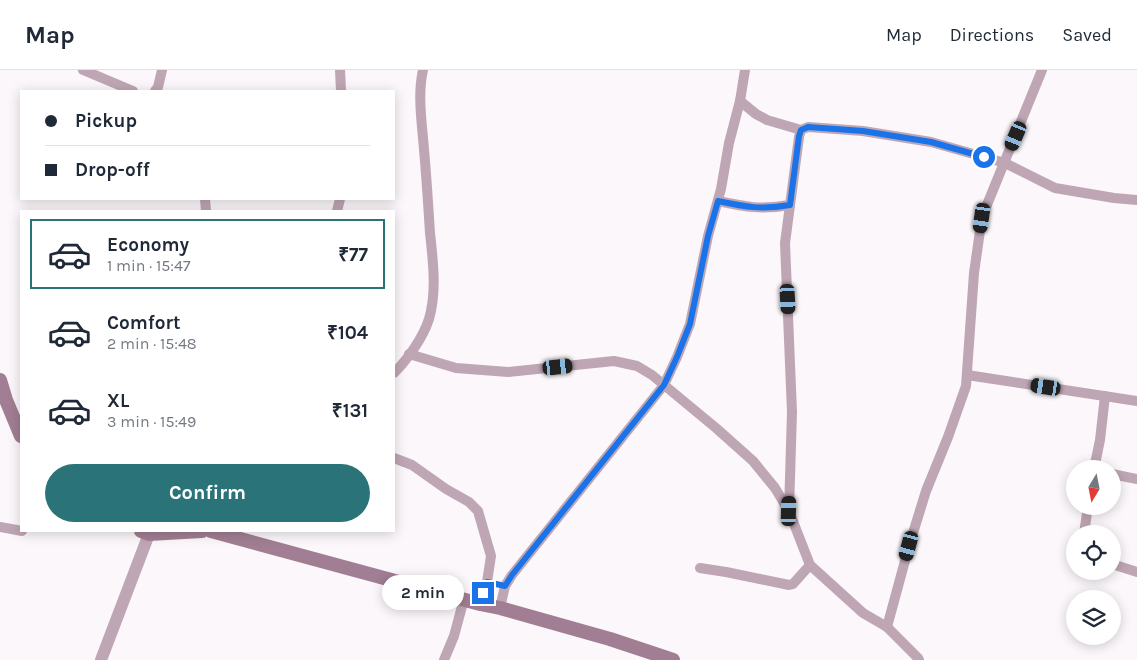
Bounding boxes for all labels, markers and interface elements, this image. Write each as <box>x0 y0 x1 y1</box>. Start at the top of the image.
text: Map <box>25 21 75 49</box>
text: Map <box>886 24 922 46</box>
text: Directions <box>950 24 1034 46</box>
text: Saved <box>1062 24 1112 46</box>
text: Pickup <box>75 110 137 132</box>
car <box>1003 119 1028 153</box>
route start <box>973 146 995 168</box>
text: Drop-off <box>75 159 150 181</box>
car <box>972 202 991 234</box>
icon: car <box>47 232 92 277</box>
text: Economy <box>107 234 189 256</box>
text: ₹77 <box>338 244 368 266</box>
text: 1 min · 15:47 <box>107 256 190 275</box>
car <box>779 284 796 314</box>
icon: car <box>47 310 92 355</box>
text: Comfort <box>107 312 181 334</box>
text: ₹104 <box>327 322 368 344</box>
text: 2 min · 15:48 <box>107 334 197 353</box>
car <box>542 358 573 376</box>
car <box>1030 377 1061 397</box>
icon: car <box>47 388 92 433</box>
text: XL <box>107 390 129 412</box>
text: ₹131 <box>332 400 368 422</box>
text: 3 min · 15:49 <box>107 412 196 431</box>
north arrow <box>1066 460 1121 515</box>
map controls <box>1066 460 1121 645</box>
button: Confirm <box>45 464 370 522</box>
car <box>780 496 797 526</box>
button: locate <box>1066 525 1121 580</box>
car <box>897 530 920 562</box>
callout: 2 min <box>383 576 466 610</box>
route end <box>472 582 494 604</box>
text: 2 min <box>401 583 445 602</box>
button: layers <box>1066 590 1121 645</box>

